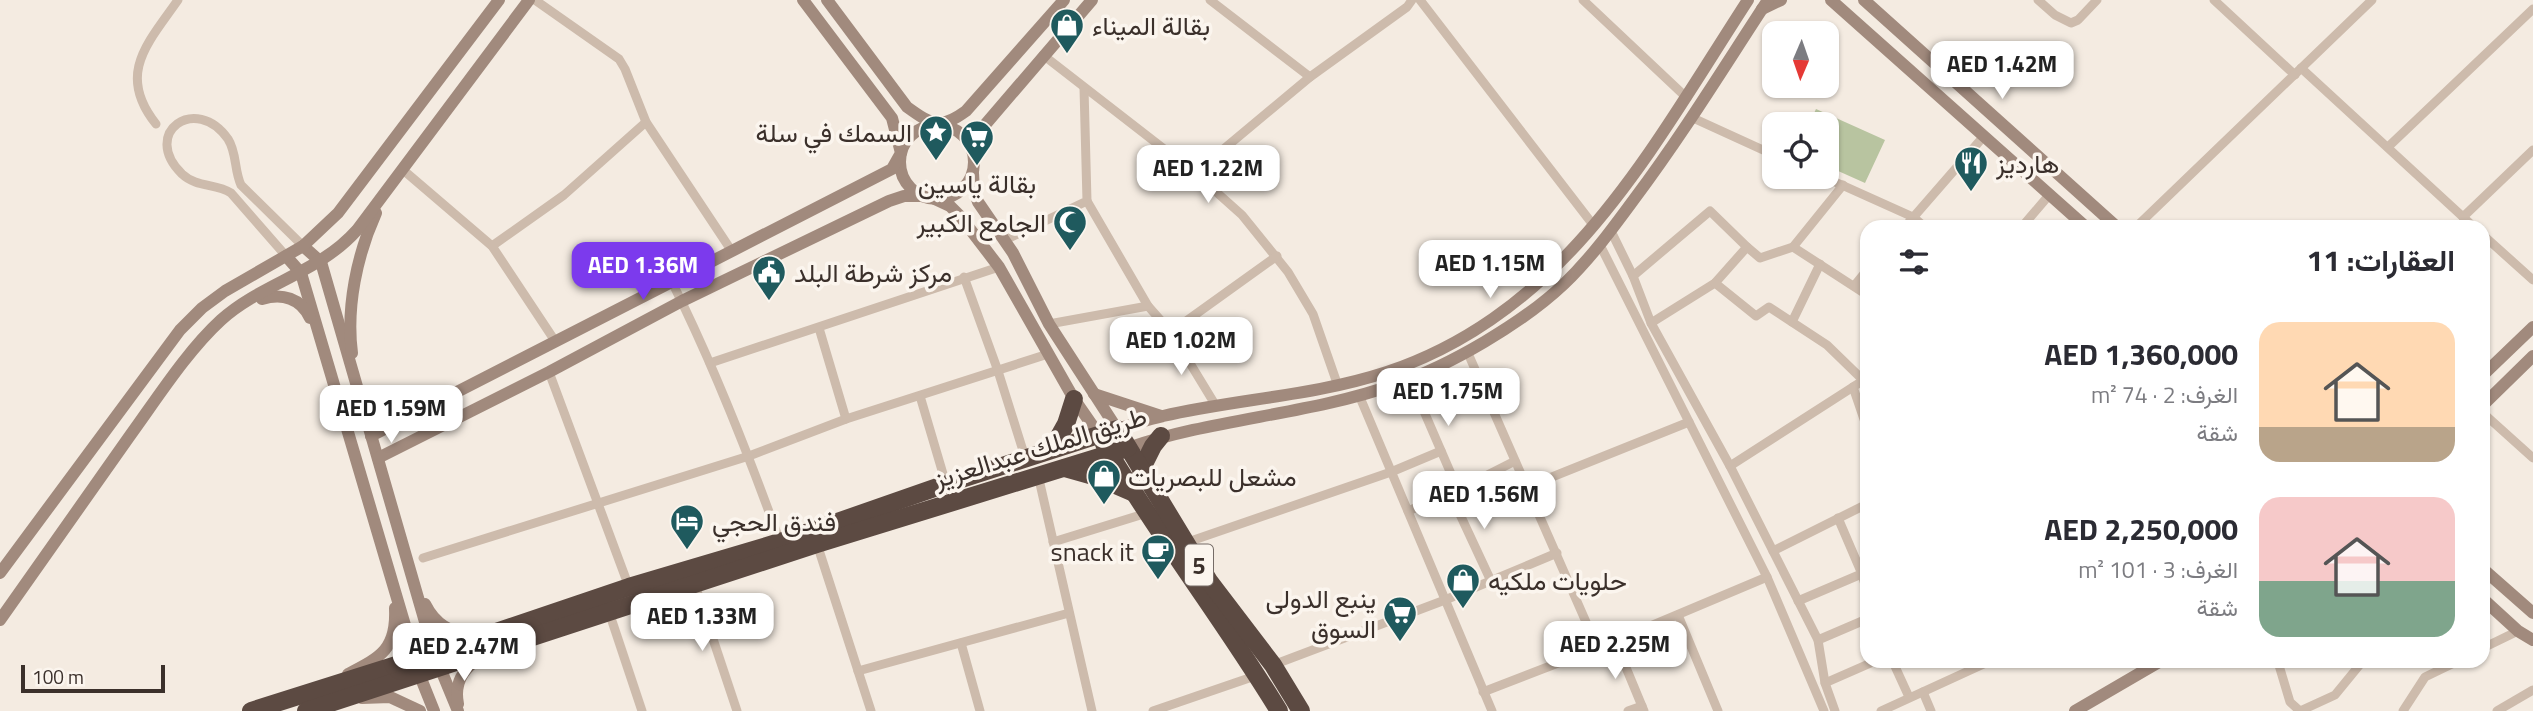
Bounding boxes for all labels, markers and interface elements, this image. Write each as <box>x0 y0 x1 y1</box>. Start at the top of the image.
shop icon: بقالة الميناء <box>1048 6 1086 55</box>
place label: بقالة الميناء <box>1092 6 1210 45</box>
north arrow <box>1762 21 1839 98</box>
map controls <box>1762 21 1839 189</box>
pin: AED 1.42M <box>1922 42 2082 101</box>
text: AED 1.42M <box>1947 46 2057 81</box>
button: locate <box>1762 112 1839 189</box>
place label: السمك في سلة <box>756 113 912 154</box>
place icon: السمك في سلة <box>917 113 955 162</box>
supermarket icon: بقالة ياسين <box>958 118 996 167</box>
restaurant icon: هارديز <box>1952 144 1990 193</box>
place label: هارديز <box>1995 144 2059 183</box>
pin: AED 1.22M <box>1128 146 1288 205</box>
text: AED 1.22M <box>1153 150 1263 185</box>
place label: بقالة ياسين <box>918 164 1036 203</box>
place label: الجامع الكبير <box>916 203 1046 242</box>
mosque icon: الجامع الكبير <box>1051 203 1089 252</box>
text: العقارات: 11 <box>2307 237 2455 283</box>
pin: AED 1.15M <box>1410 240 1570 300</box>
pin: AED 1.36M <box>563 243 723 302</box>
icon: filters <box>1895 243 1933 281</box>
text: AED 1.15M <box>1435 245 1545 280</box>
text: AED 1.36M <box>588 247 698 282</box>
public building icon: مركز شرطة البلد <box>750 253 788 302</box>
place label: مركز شرطة البلد <box>794 253 952 292</box>
pin: AED 1.02M <box>1101 318 1261 377</box>
text: AED 1.02M <box>1126 322 1236 357</box>
text: AED 1,360,000 <box>2044 331 2238 377</box>
icon: home <box>2315 350 2399 434</box>
pin: AED 1.75M <box>1368 368 1528 428</box>
text: AED 1.75M <box>1393 373 1503 408</box>
text: الغرف: 2 · 74 m² <box>2091 377 2238 412</box>
pin: AED 1.59M <box>311 386 471 445</box>
text: AED 1.59M <box>336 390 446 425</box>
street label: طريق الملك عبدالعزيز <box>928 396 1151 498</box>
text: شقة <box>2196 415 2238 450</box>
shop icon: مشعل للبصريات <box>1085 457 1123 506</box>
place label: مشعل للبصريات <box>1128 457 1297 496</box>
pin: AED 1.56M <box>1404 472 1564 531</box>
text: AED 1.56M <box>1429 476 1539 511</box>
hotel icon: فندق الحجي <box>668 502 706 551</box>
place label: فندق الحجي <box>712 502 836 543</box>
text: AED 2,250,000 <box>2044 506 2238 552</box>
icon: home <box>2315 525 2399 609</box>
place label: snack it <box>1051 532 1134 571</box>
cafe icon: snack it <box>1139 532 1177 581</box>
road number: 5 <box>1185 544 1213 586</box>
text: الغرف: 3 · 101 m² <box>2078 552 2238 587</box>
shop icon: حلويات ملكيه <box>1444 561 1482 610</box>
place label: حلويات ملكيه <box>1488 561 1627 600</box>
place label: ينبع الدولى السوق <box>1266 579 1376 648</box>
text: شقة <box>2196 590 2238 625</box>
pin: AED 1.33M <box>622 594 782 653</box>
supermarket icon: ينبع الدولى السوق <box>1381 594 1419 643</box>
text: AED 1.33M <box>647 598 757 633</box>
pin: AED 2.25M <box>1535 622 1695 681</box>
pin: AED 2.47M <box>384 624 544 683</box>
text: AED 2.25M <box>1560 626 1670 661</box>
text: AED 2.47M <box>409 628 519 663</box>
scale bar <box>21 662 164 694</box>
text: 100 m <box>32 662 84 691</box>

